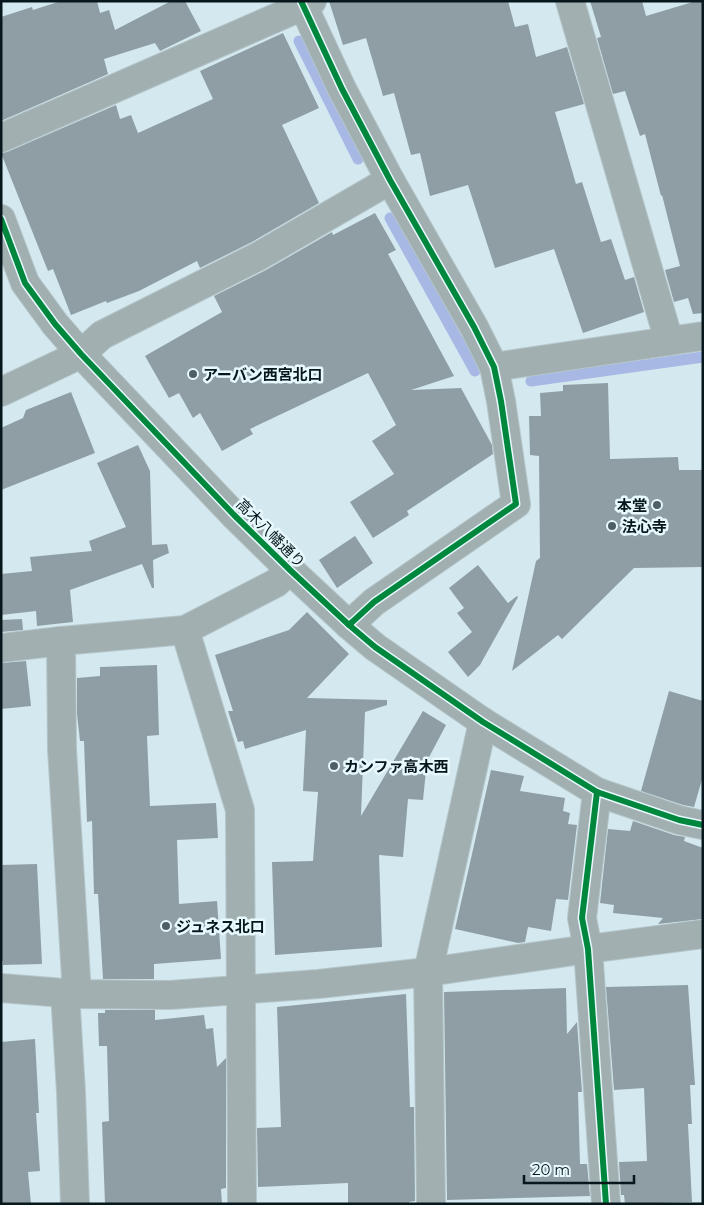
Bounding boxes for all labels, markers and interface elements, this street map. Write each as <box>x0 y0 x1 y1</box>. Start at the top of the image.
place label: アーバン西宮北口 <box>203 365 323 384</box>
marker: アーバン西宮北口 <box>187 368 199 380</box>
street label: 高木八幡通り <box>232 494 310 572</box>
place label: 本堂 <box>617 496 647 515</box>
marker: 本堂 <box>651 499 663 511</box>
place label: 法心寺 <box>622 517 667 536</box>
marker: 法心寺 <box>606 520 618 532</box>
place label: カンファ高木西 <box>344 757 449 776</box>
marker: カンファ高木西 <box>328 760 340 772</box>
place label: ジュネス北口 <box>176 917 265 936</box>
marker: ジュネス北口 <box>160 920 172 932</box>
scale bar <box>524 1152 634 1184</box>
text: 20 m <box>532 1160 570 1179</box>

